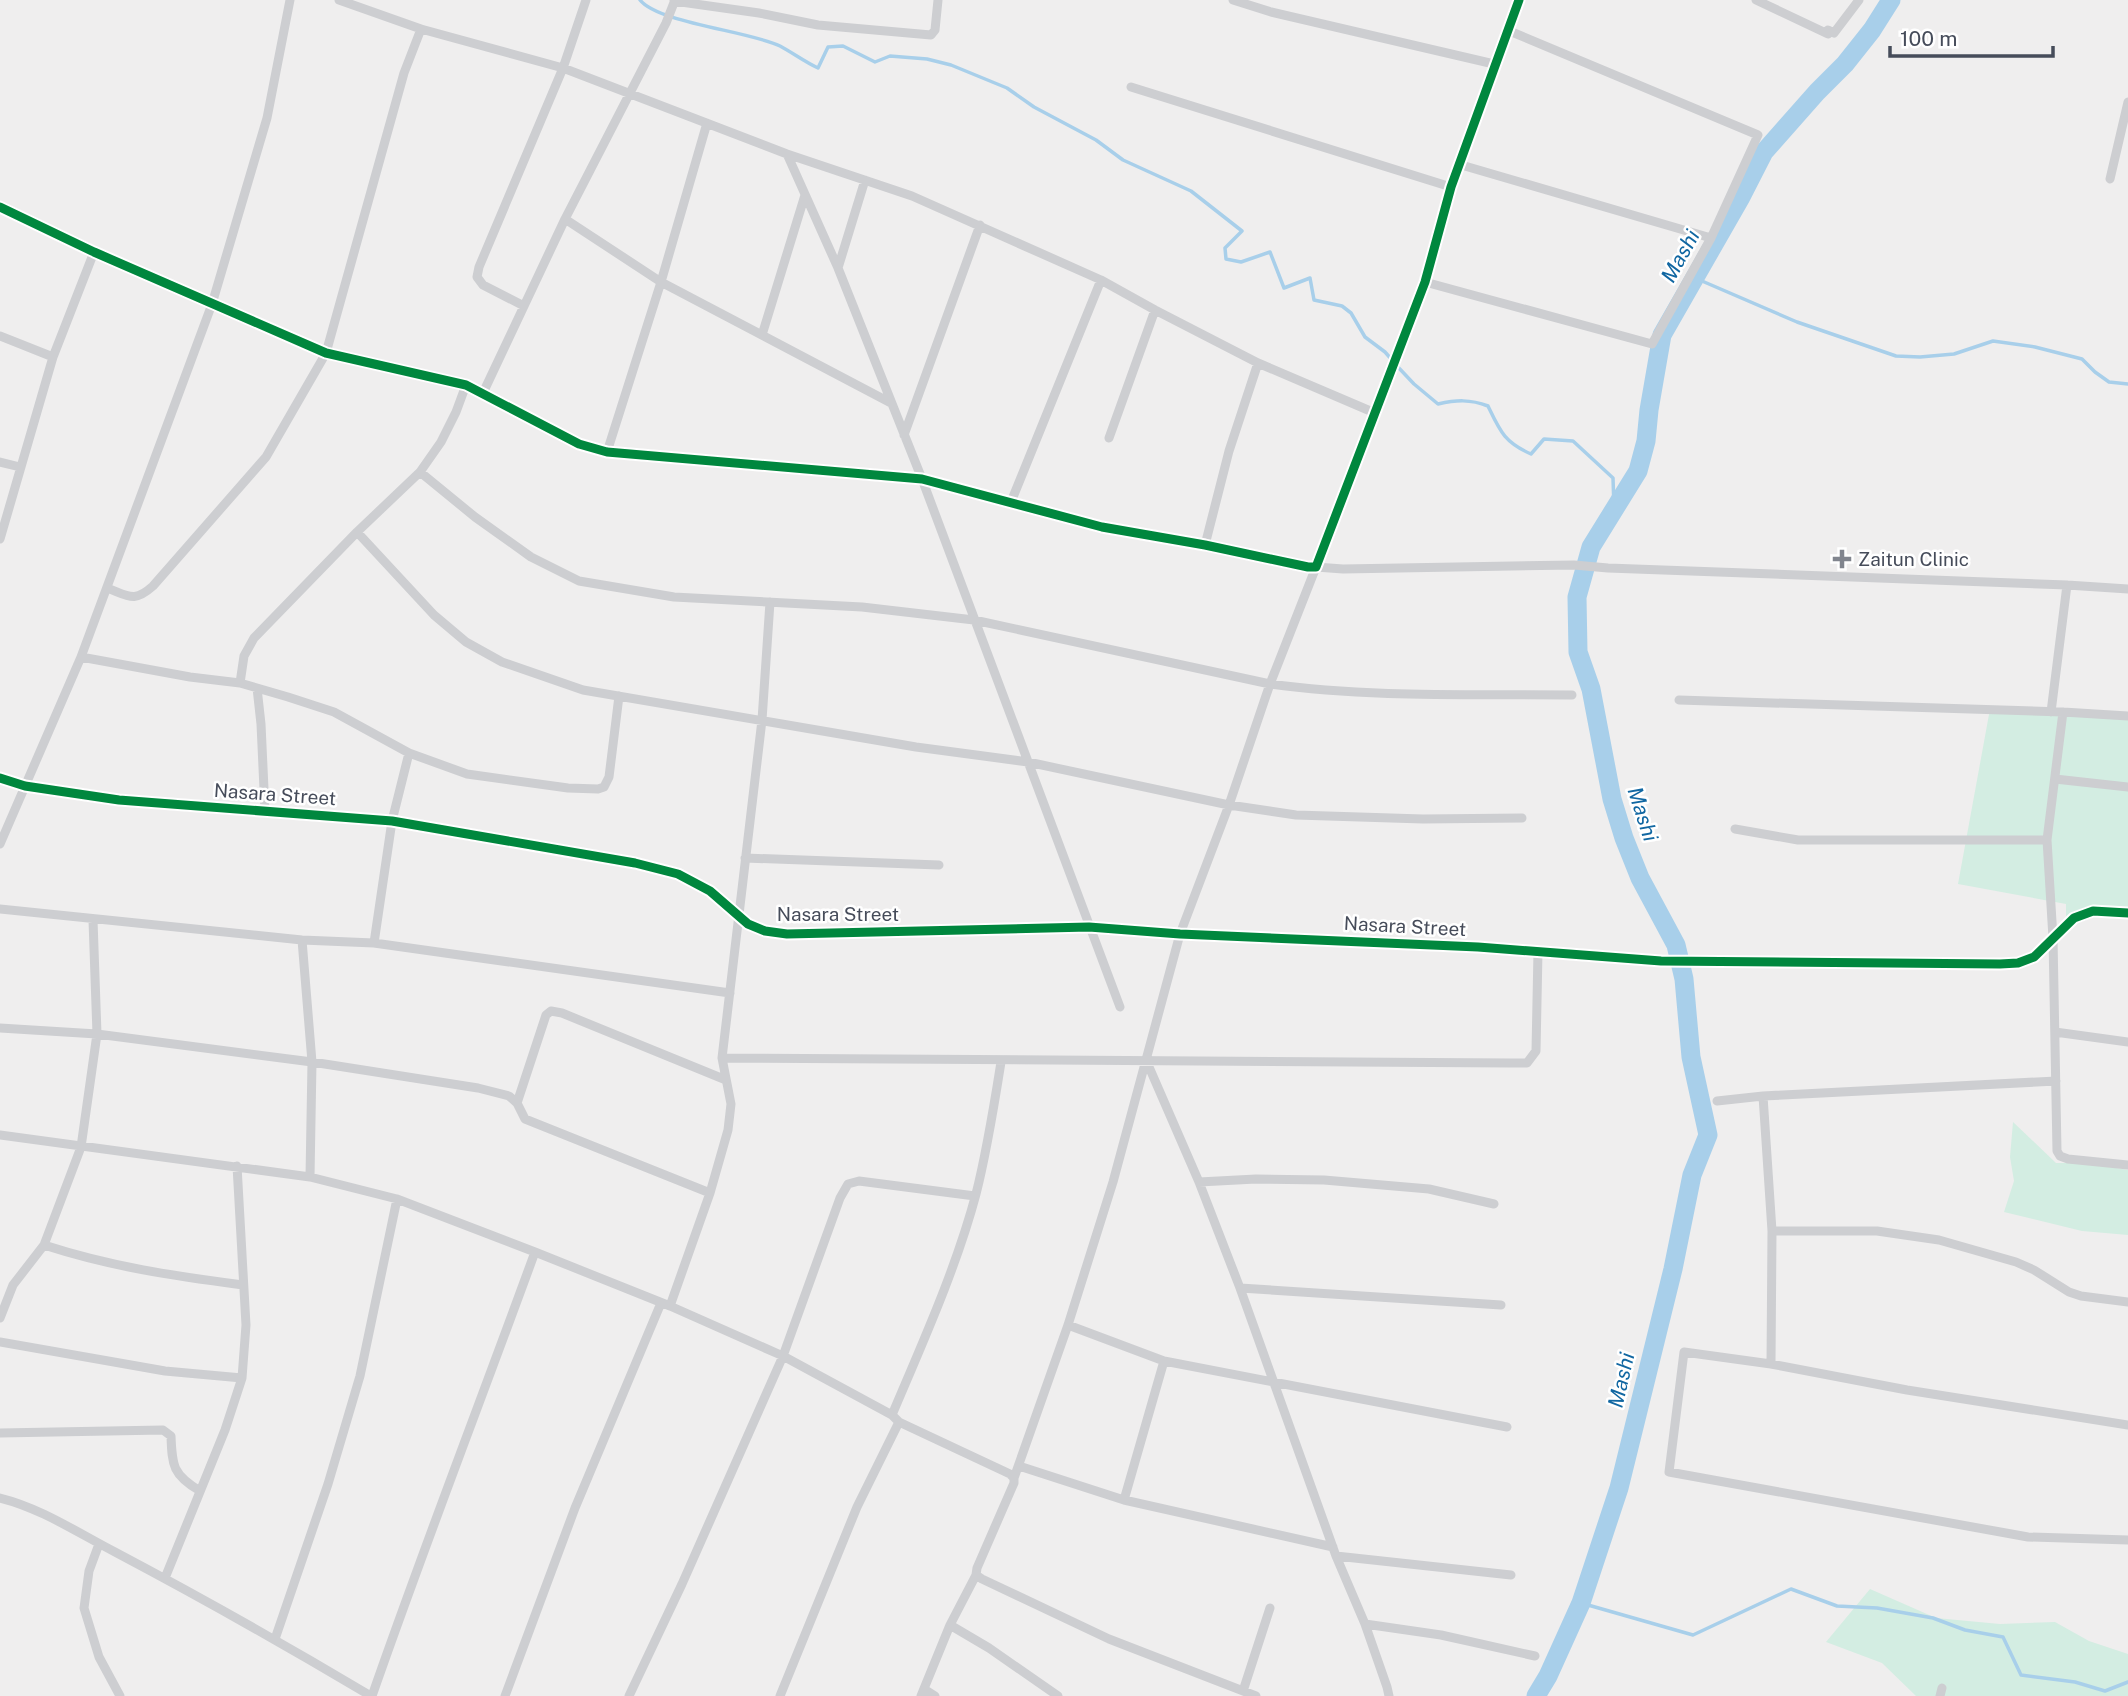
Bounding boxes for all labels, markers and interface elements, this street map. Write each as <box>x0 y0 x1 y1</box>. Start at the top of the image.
scale bar <box>1890 14 2053 58</box>
text: 100 m <box>1900 26 1957 51</box>
water label: Mashi <box>1655 225 1705 287</box>
place label: Zaitun Clinic <box>1858 548 1969 570</box>
marker: Zaitun Clinic <box>1832 549 1852 569</box>
street label: Nasara Street <box>213 779 337 809</box>
water label: Mashi <box>1622 783 1664 845</box>
street label: Nasara Street <box>777 903 899 925</box>
street label: Nasara Street <box>1343 912 1467 940</box>
water label: Mashi <box>1603 1350 1639 1410</box>

